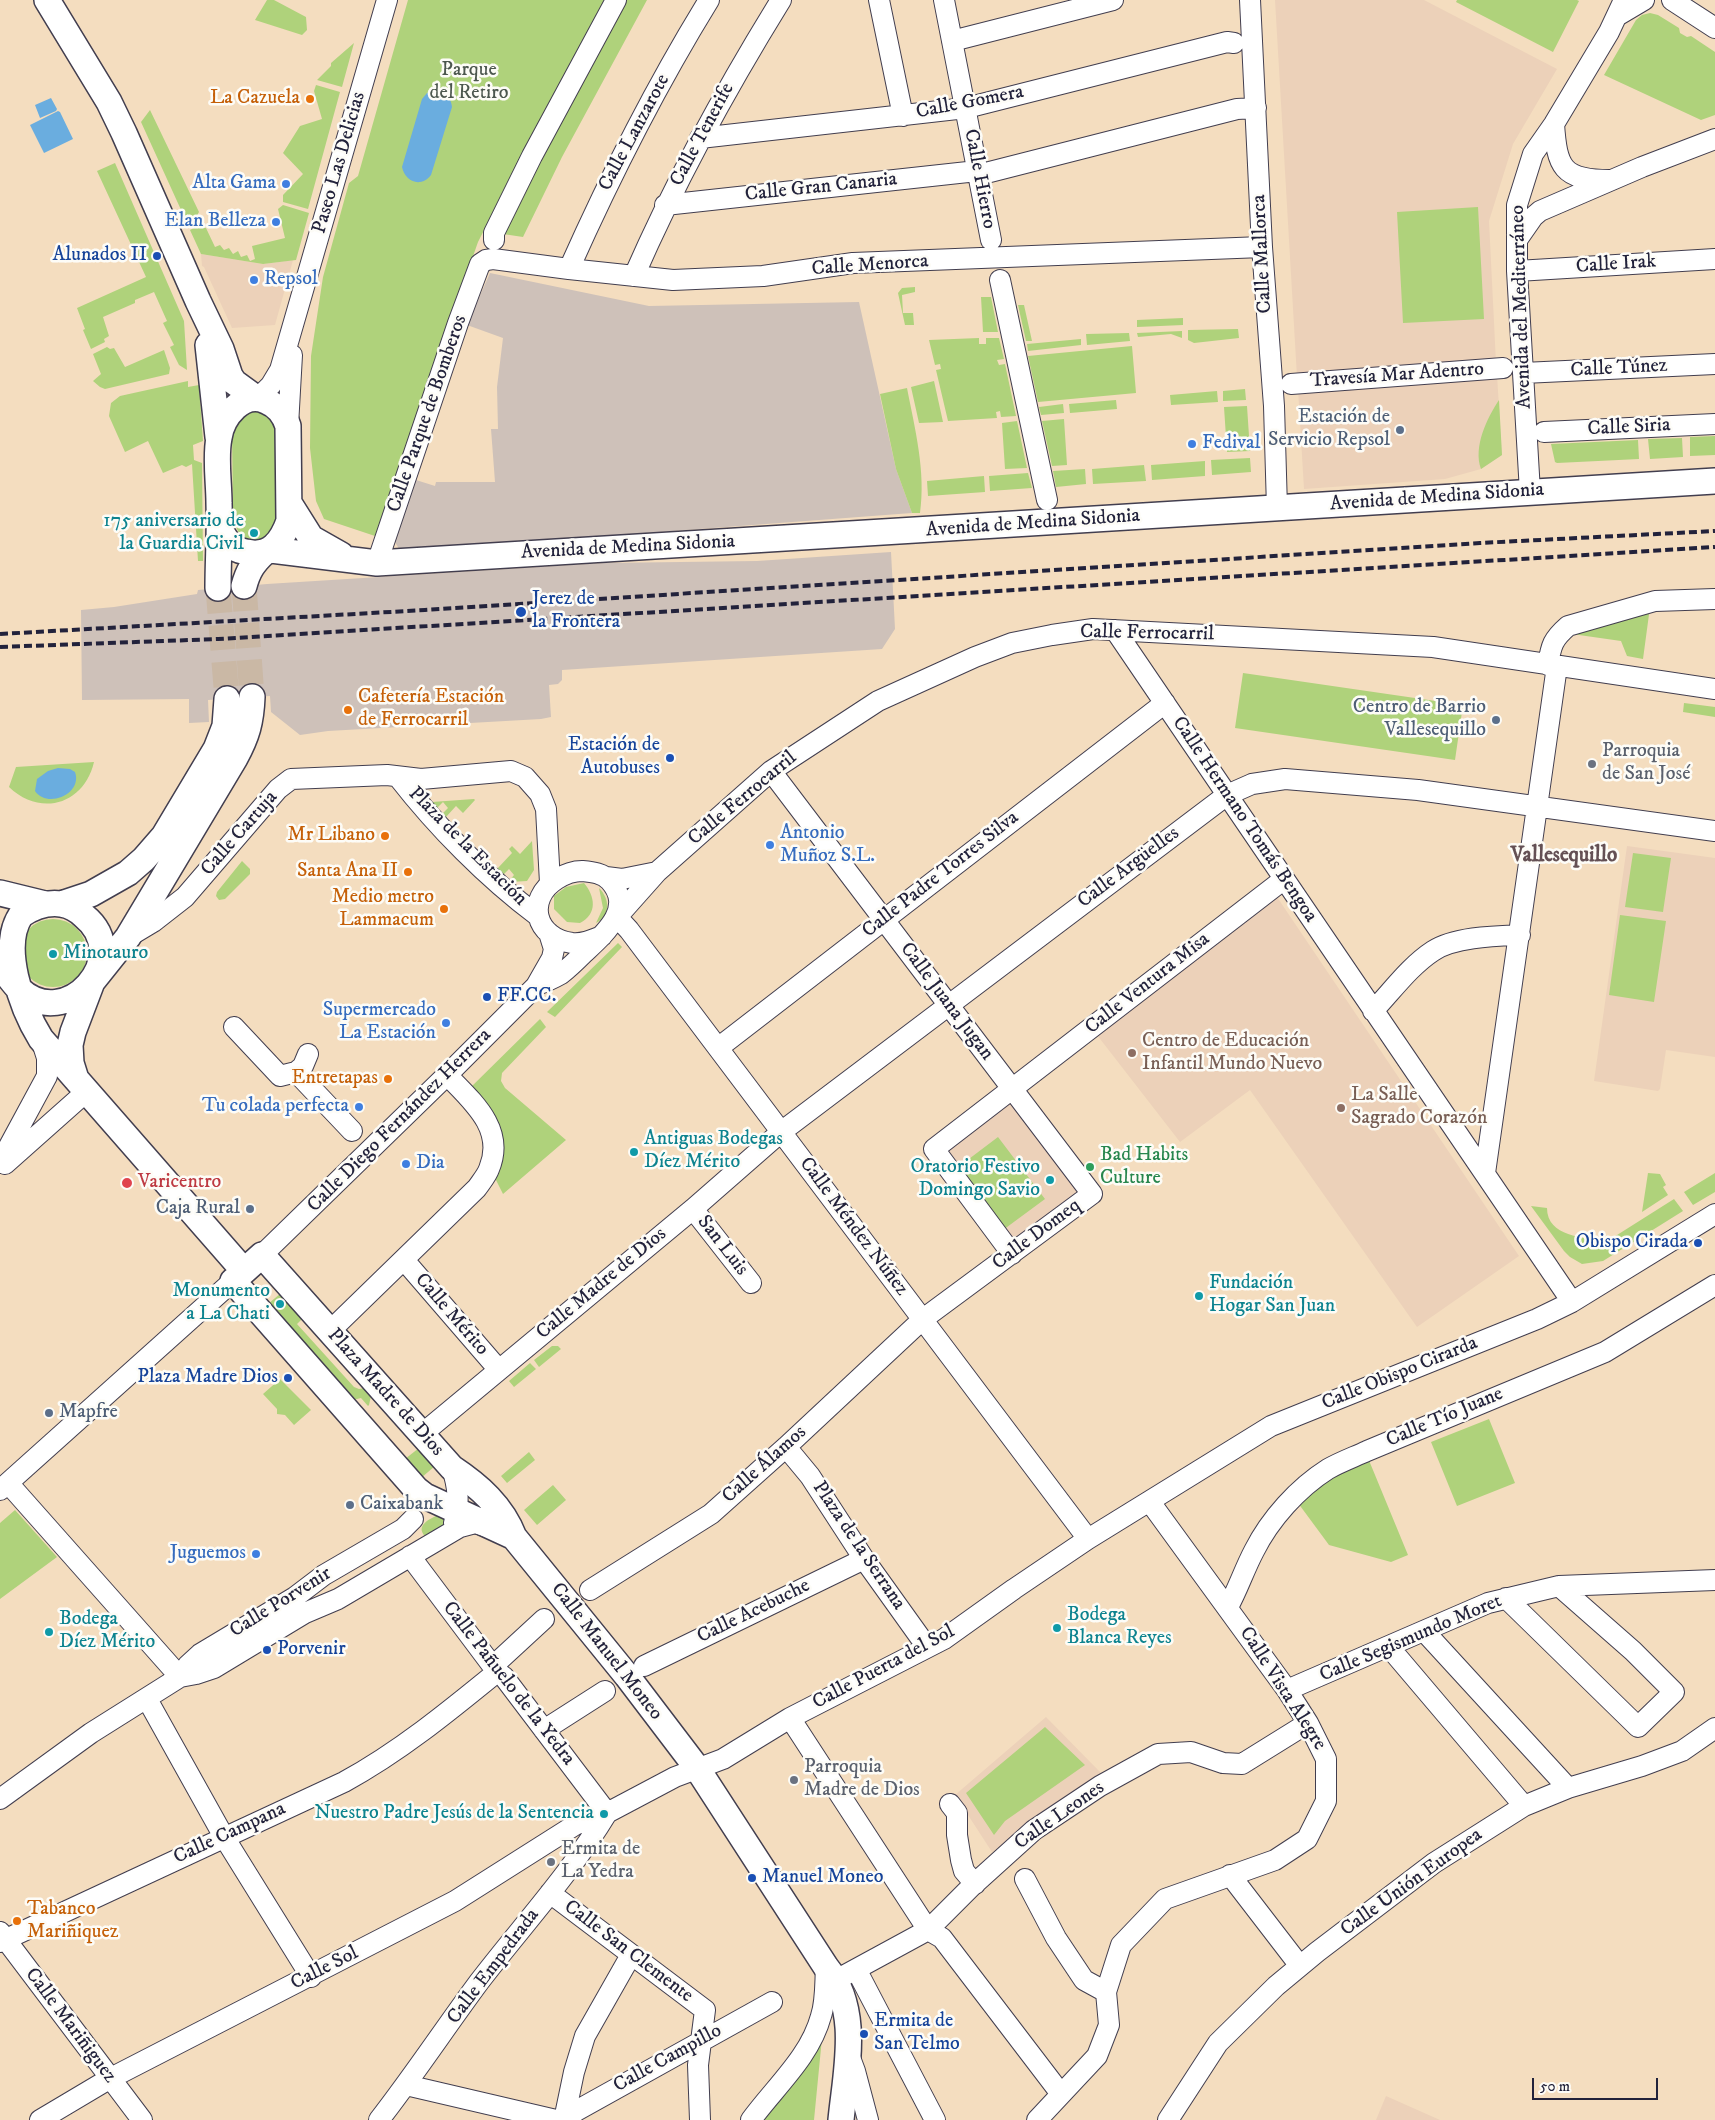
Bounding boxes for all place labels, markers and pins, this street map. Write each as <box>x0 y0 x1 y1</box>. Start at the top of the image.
place label: La Cazuela <box>210 87 300 111</box>
marker: La Cazuela <box>304 93 316 105</box>
place label: Alta Gama <box>192 172 276 196</box>
marker: Alta Gama <box>280 178 292 190</box>
place label: Elan Belleza <box>164 210 266 234</box>
marker: Elan Belleza <box>270 216 282 228</box>
place label: Alunados II <box>53 244 147 268</box>
marker: Alunados II <box>151 250 163 262</box>
place label: Repsol <box>264 268 318 292</box>
marker: Repsol <box>248 274 260 286</box>
place label: Estación de Servicio Repsol <box>1268 406 1390 453</box>
marker: Estación de Servicio Repsol <box>1394 424 1406 436</box>
place label: Fedival <box>1202 432 1260 456</box>
marker: Fedival <box>1186 438 1198 450</box>
place label: 175 aniversario de la Guardia Civil <box>103 510 244 557</box>
marker: 175 aniversario de la Guardia Civil <box>248 527 260 539</box>
place label: Jerez de la Frontera <box>532 588 620 635</box>
marker: Jerez de la Frontera <box>514 605 528 619</box>
place label: Cafetería Estación de Ferrocarril <box>358 686 504 733</box>
place label: Centro de Barrio Vallesequillo <box>1353 696 1486 743</box>
marker: Cafetería Estación de Ferrocarril <box>342 704 354 716</box>
marker: Centro de Barrio Vallesequillo <box>1490 714 1502 726</box>
place label: Estación de Autobuses <box>568 734 660 781</box>
place label: Parroquia de San José <box>1602 740 1691 787</box>
marker: Estación de Autobuses <box>664 752 676 764</box>
marker: Parroquia de San José <box>1586 758 1598 770</box>
place label: Antonio Muñoz S.L. <box>780 822 875 869</box>
place label: Mr Libano <box>287 824 375 848</box>
marker: Mr Libano <box>379 830 391 842</box>
marker: Antonio Muñoz S.L. <box>764 839 776 851</box>
place label: Santa Ana II <box>297 860 398 884</box>
marker: Santa Ana II <box>402 866 414 878</box>
place label: Medio metro Lammacum <box>332 886 434 933</box>
marker: Medio metro Lammacum <box>438 903 450 915</box>
place label: Minotauro <box>63 942 148 966</box>
marker: Minotauro <box>47 948 59 960</box>
place label: FF.CC. <box>497 985 556 1009</box>
marker: FF.CC. <box>481 991 493 1003</box>
place label: Supermercado La Estación <box>323 999 436 1046</box>
marker: Supermercado La Estación <box>440 1017 452 1029</box>
place label: Centro de Educación Infantil Mundo Nuevo <box>1142 1030 1322 1077</box>
marker: Centro de Educación Infantil Mundo Nuevo <box>1126 1047 1138 1059</box>
place label: Entretapas <box>291 1067 378 1091</box>
marker: Entretapas <box>382 1073 394 1085</box>
place label: La Salle Sagrado Corazón <box>1351 1084 1487 1131</box>
place label: Tu colada perfecta <box>202 1095 349 1119</box>
marker: Tu colada perfecta <box>353 1101 365 1113</box>
marker: La Salle Sagrado Corazón <box>1335 1102 1347 1114</box>
place label: Antiguas Bodegas Díez Mérito <box>644 1128 783 1175</box>
place label: Bad Habits Culture <box>1100 1144 1188 1191</box>
marker: Antiguas Bodegas Díez Mérito <box>628 1146 640 1158</box>
place label: Dia <box>416 1152 445 1176</box>
place label: Oratorio Festivo Domingo Savio <box>910 1156 1040 1203</box>
marker: Dia <box>400 1158 412 1170</box>
marker: Bad Habits Culture <box>1084 1161 1096 1173</box>
place label: Varicentro <box>138 1171 221 1195</box>
marker: Oratorio Festivo Domingo Savio <box>1044 1174 1056 1186</box>
marker: Varicentro <box>120 1176 134 1190</box>
place label: Caja Rural <box>156 1197 240 1221</box>
marker: Caja Rural <box>244 1203 256 1215</box>
place label: Obispo Cirada <box>1576 1231 1688 1255</box>
marker: Obispo Cirada <box>1692 1237 1704 1249</box>
place label: Fundación Hogar San Juan <box>1209 1272 1335 1319</box>
place label: Monumento a La Chati <box>173 1280 270 1327</box>
marker: Fundación Hogar San Juan <box>1193 1290 1205 1302</box>
marker: Monumento a La Chati <box>274 1298 286 1310</box>
place label: Plaza Madre Dios <box>137 1366 278 1390</box>
marker: Plaza Madre Dios <box>282 1372 294 1384</box>
place label: Mapfre <box>59 1401 118 1425</box>
marker: Mapfre <box>43 1407 55 1419</box>
place label: Caixabank <box>360 1493 443 1517</box>
marker: Caixabank <box>344 1499 356 1511</box>
place label: Juguemos <box>170 1542 246 1566</box>
marker: Juguemos <box>250 1548 262 1560</box>
place label: Bodega Blanca Reyes <box>1067 1604 1172 1651</box>
place label: Bodega Díez Mérito <box>59 1608 155 1655</box>
marker: Bodega Blanca Reyes <box>1051 1622 1063 1634</box>
marker: Bodega Díez Mérito <box>43 1626 55 1638</box>
place label: Porvenir <box>277 1638 346 1662</box>
marker: Porvenir <box>261 1644 273 1656</box>
place label: Parroquia Madre de Dios <box>804 1756 920 1803</box>
marker: Parroquia Madre de Dios <box>788 1774 800 1786</box>
place label: Nuestro Padre Jesús de la Sentencia <box>314 1802 594 1826</box>
marker: Nuestro Padre Jesús de la Sentencia <box>598 1808 610 1820</box>
place label: Ermita de La Yedra <box>561 1838 640 1885</box>
marker: Ermita de La Yedra <box>545 1856 557 1868</box>
place label: Manuel Moneo <box>762 1866 883 1890</box>
marker: Manuel Moneo <box>746 1872 758 1884</box>
place label: Tabanco Mariñiquez <box>27 1898 118 1945</box>
marker: Tabanco Mariñiquez <box>11 1915 23 1927</box>
place label: Ermita de San Telmo <box>874 2010 960 2057</box>
marker: Ermita de San Telmo <box>858 2028 870 2040</box>

